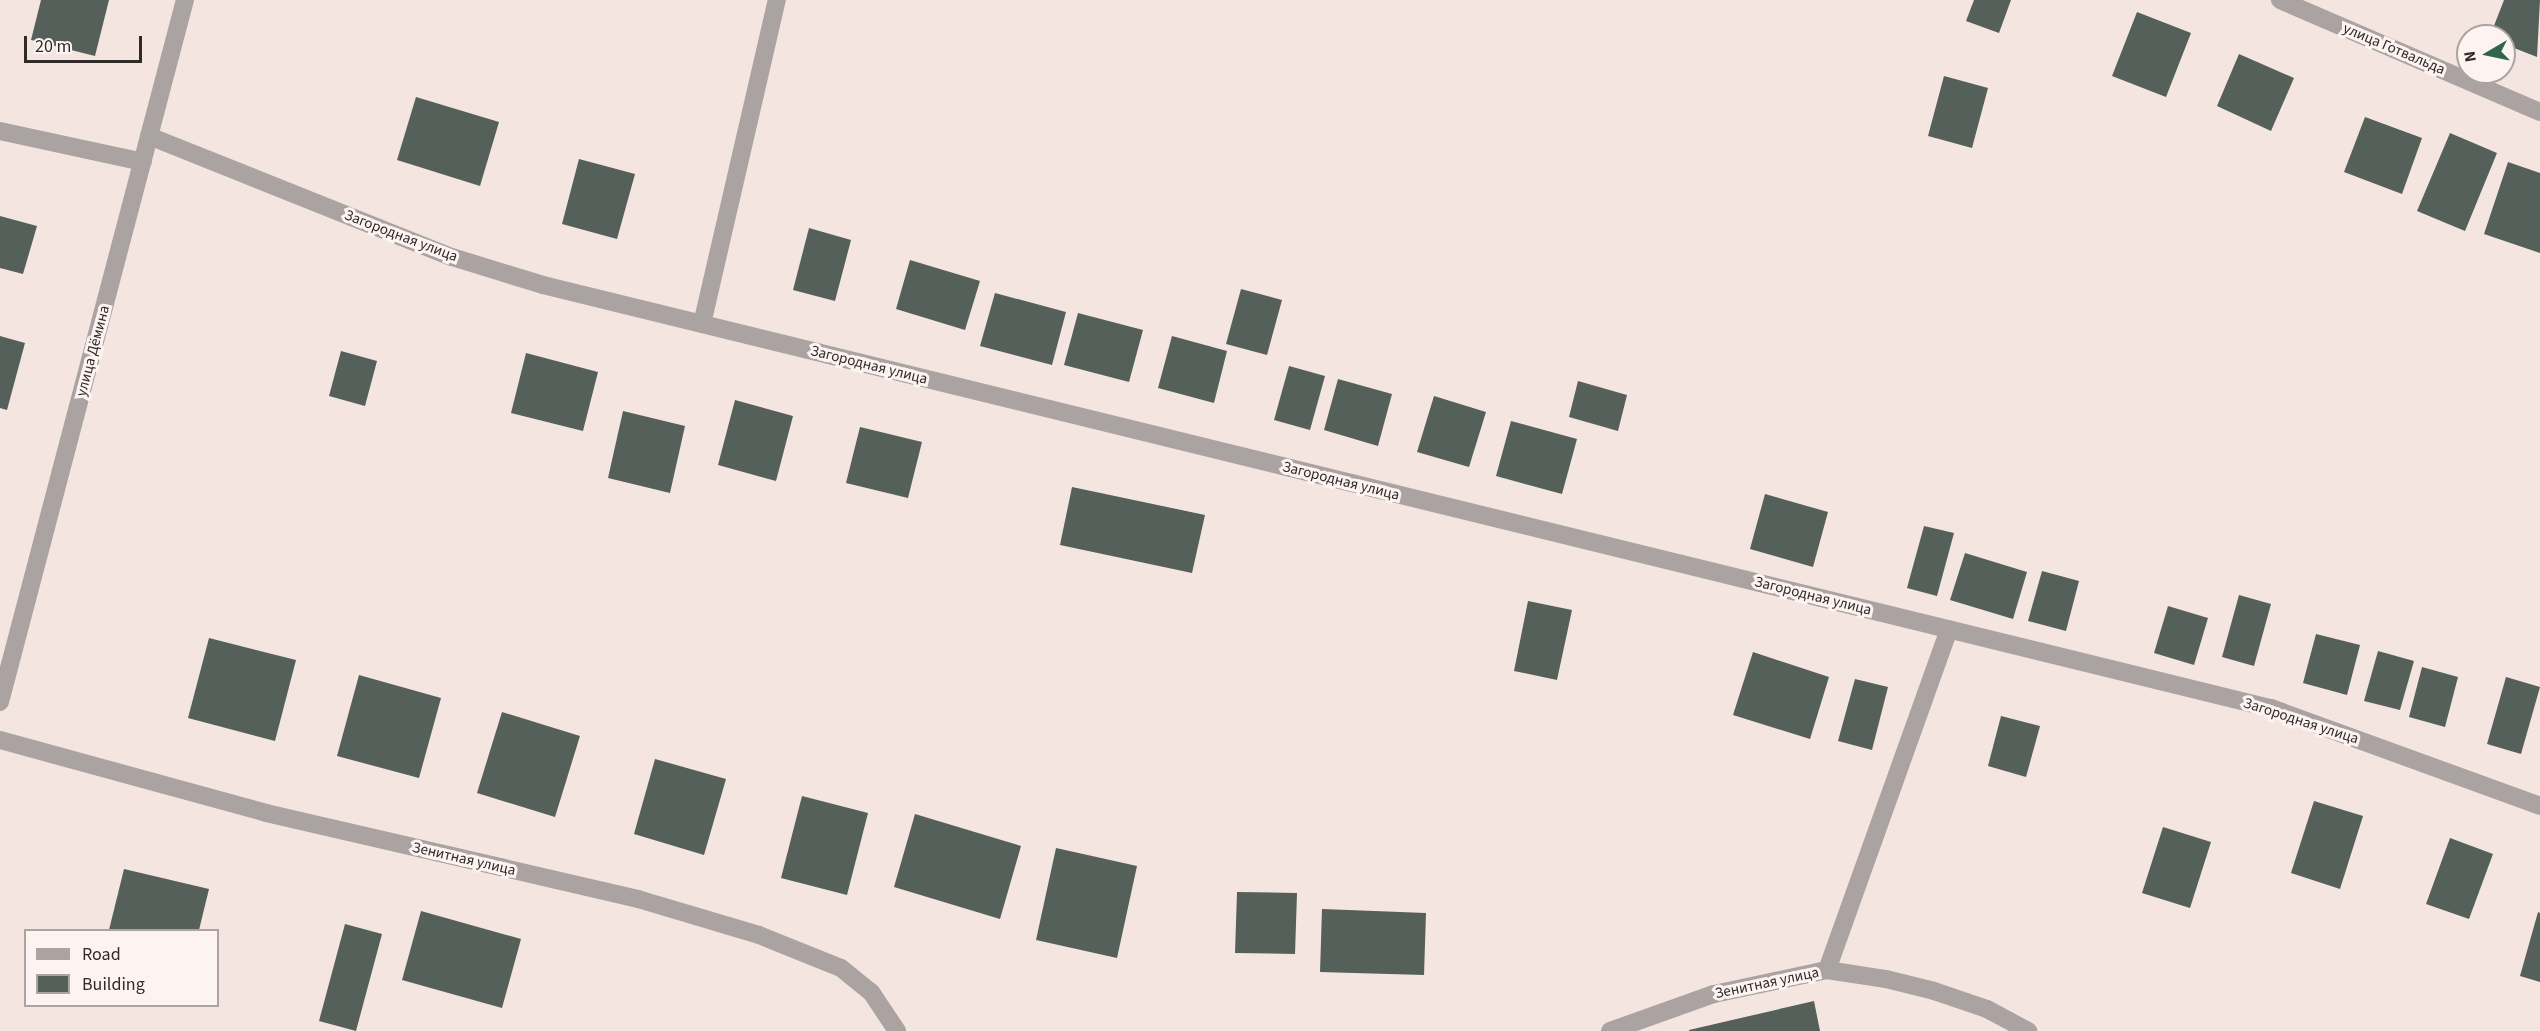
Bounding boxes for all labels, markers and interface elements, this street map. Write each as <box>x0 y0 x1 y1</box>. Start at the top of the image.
street label: улица Готвальда <box>2340 19 2448 79</box>
scale bar <box>27 24 146 62</box>
north arrow <box>2456 24 2516 84</box>
text: 20 m <box>35 34 71 59</box>
text: N <box>2459 50 2482 63</box>
street label: Загородная улица <box>342 206 460 266</box>
street label: улица Дёмина <box>72 304 114 398</box>
street label: Загородная улица <box>809 342 929 388</box>
street label: Загородная улица <box>1281 458 1401 504</box>
street label: Загородная улица <box>1753 573 1873 619</box>
street label: Загородная улица <box>2241 694 2361 748</box>
street label: Зенитная улица <box>411 838 517 880</box>
legend <box>24 929 219 1007</box>
text: Road <box>82 942 121 967</box>
street label: Зенитная улица <box>1714 963 1820 1003</box>
text: Building <box>82 972 145 997</box>

